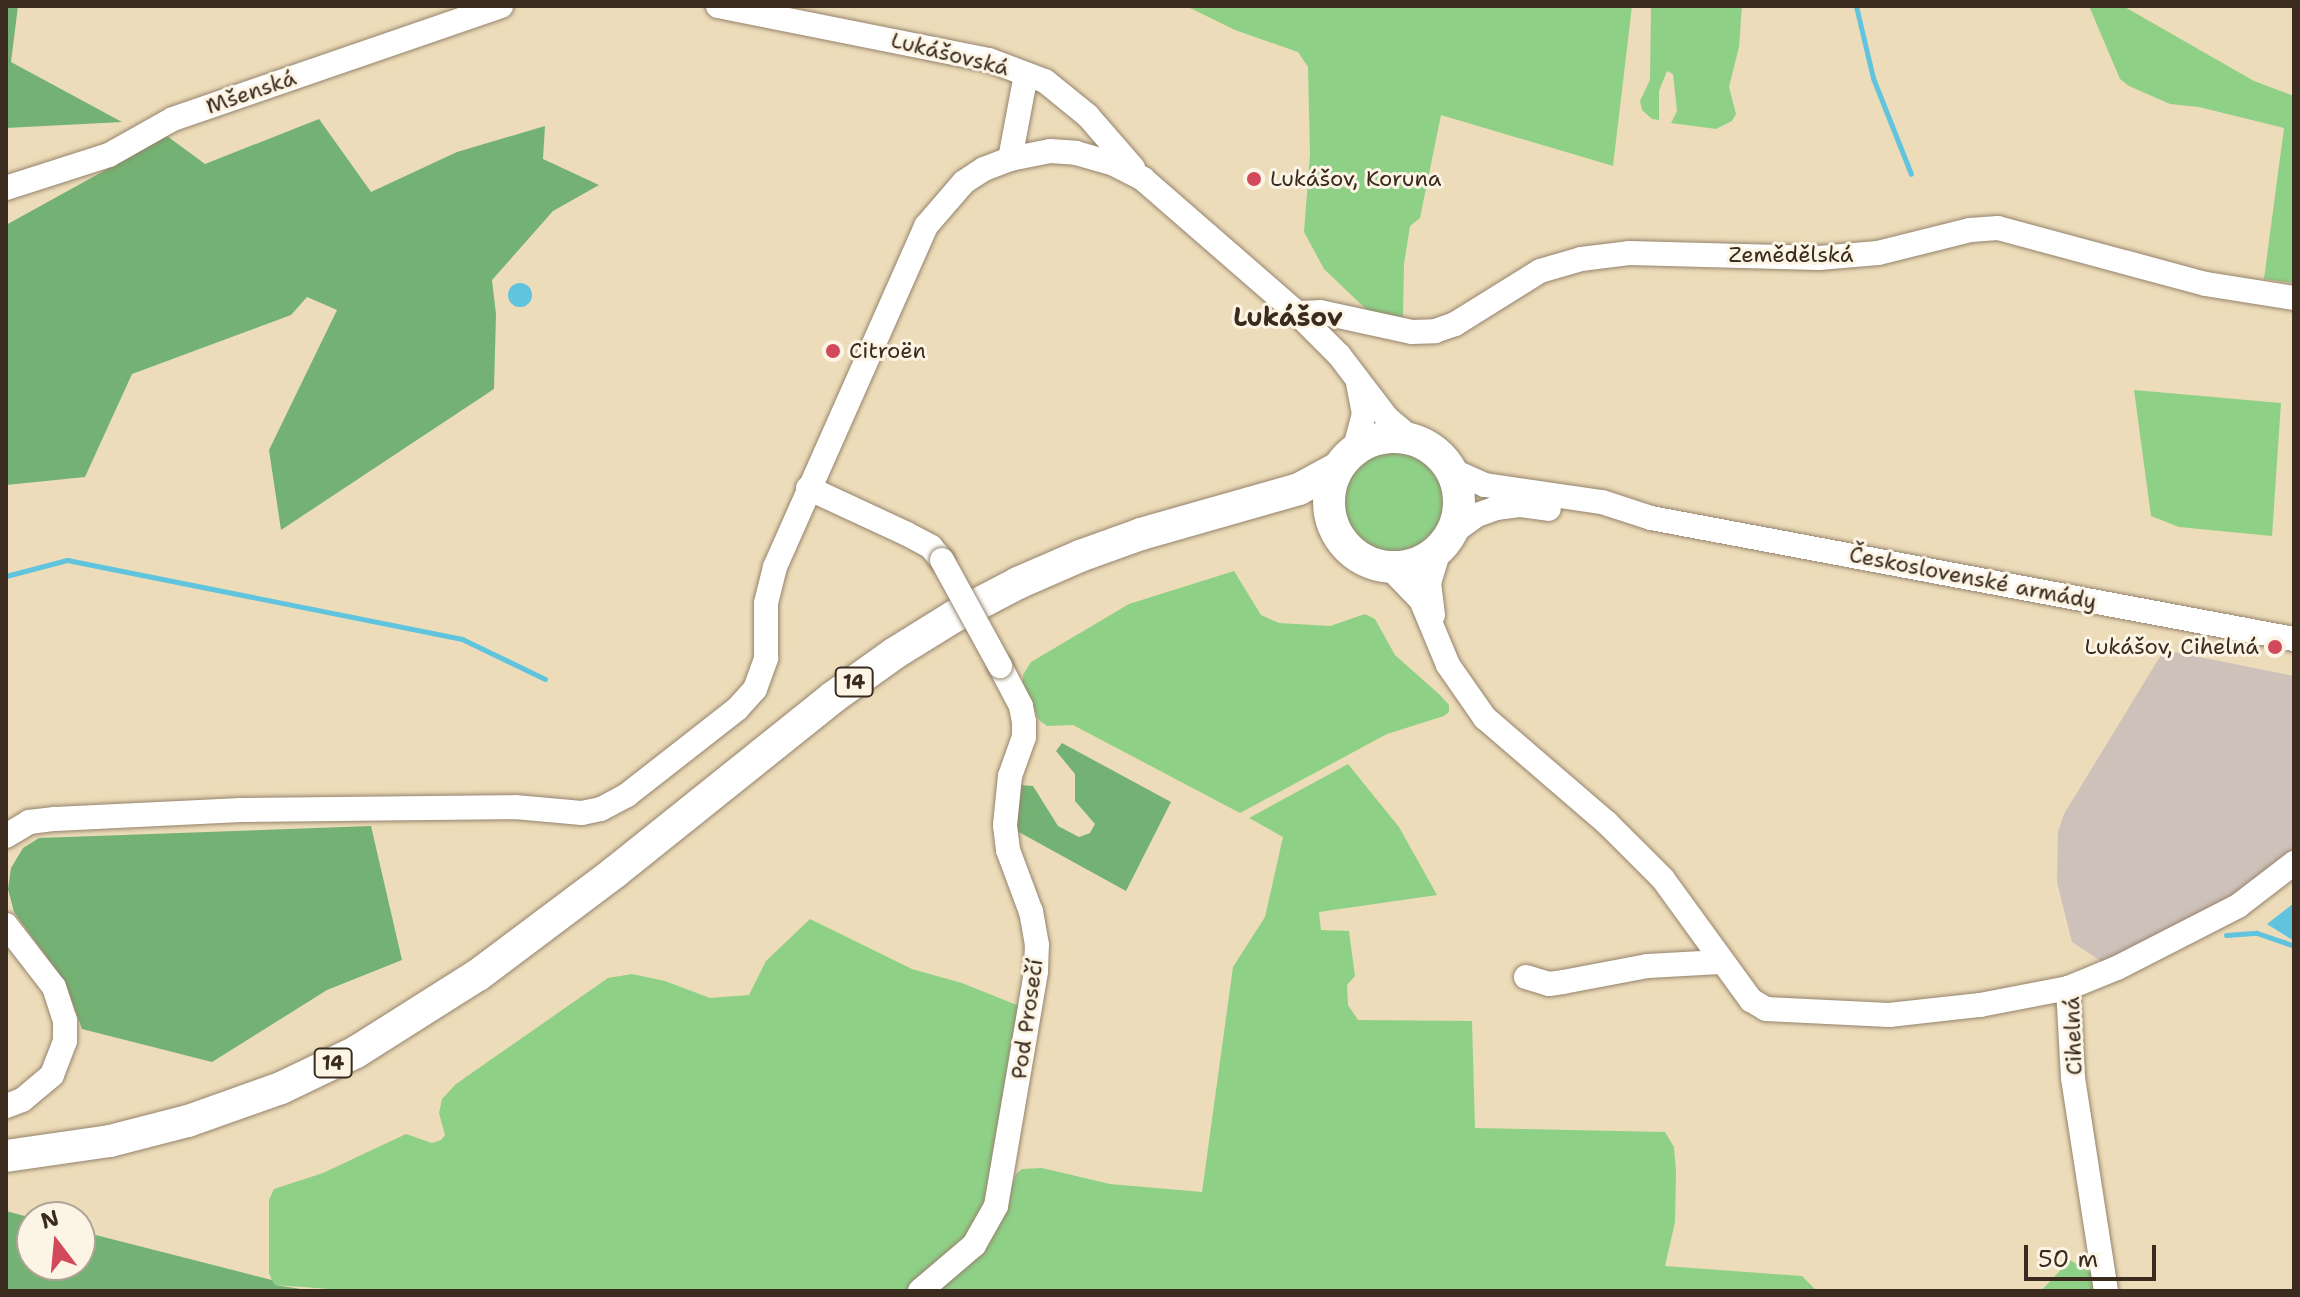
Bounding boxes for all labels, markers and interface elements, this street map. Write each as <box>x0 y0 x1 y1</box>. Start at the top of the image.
street label: Lukášovská <box>888 27 1012 81</box>
street label: Mšenská <box>203 64 299 120</box>
place label: Lukášov, Koruna <box>1270 166 1441 192</box>
marker: Lukášov, Koruna <box>1245 170 1263 188</box>
street label: Zemědělská <box>1729 242 1853 268</box>
district label: Lukášov <box>1233 301 1343 333</box>
place label: Citroën <box>849 338 926 364</box>
marker: Citroën <box>824 342 842 360</box>
street label: Československé armády <box>1847 541 2099 615</box>
place label: Lukášov, Cihelná <box>2085 634 2259 660</box>
marker: Lukášov, Cihelná <box>2266 638 2284 656</box>
road number: 14 <box>834 666 874 698</box>
street label: Pod Prosečí <box>1005 957 1049 1081</box>
street label: Cihelná <box>2058 996 2088 1076</box>
road number: 14 <box>313 1047 353 1079</box>
north arrow <box>16 1201 96 1281</box>
text: N <box>37 1203 62 1236</box>
scale bar <box>2028 1229 2160 1279</box>
text: 50 m <box>2038 1243 2098 1275</box>

